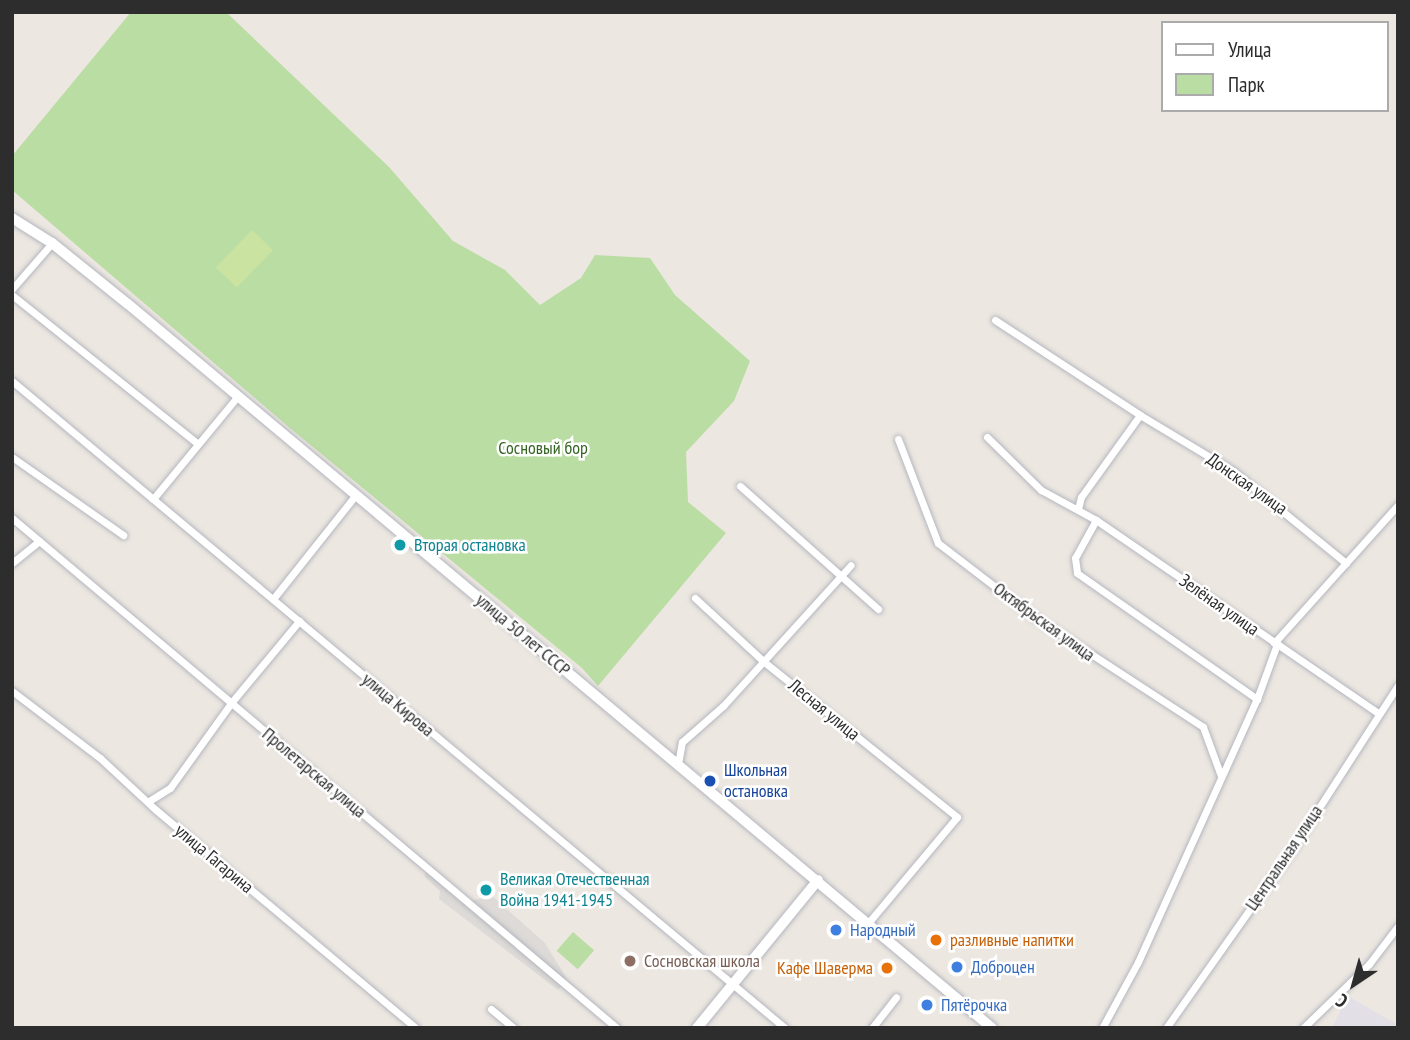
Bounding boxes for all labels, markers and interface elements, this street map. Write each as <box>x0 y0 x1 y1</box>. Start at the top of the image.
legend <box>1162 21 1389 112</box>
text: Улица <box>1228 36 1271 63</box>
text: Парк <box>1228 71 1265 98</box>
park label: Сосновый бор <box>498 437 588 459</box>
street label: Донская улица <box>1203 448 1291 520</box>
place label: Вторая остановка <box>414 534 526 556</box>
marker: Вторая остановка <box>392 537 408 553</box>
street label: Зелёная улица <box>1175 570 1263 640</box>
street label: Октябрьская улица <box>989 578 1099 666</box>
street label: улица 50 лет СССР <box>471 589 575 681</box>
street label: улица Кирова <box>358 669 438 741</box>
street label: Лесная улица <box>784 675 864 745</box>
street label: Пролетарская улица <box>258 723 370 823</box>
place label: Школьная остановка <box>724 760 788 802</box>
marker: Школьная остановка <box>702 773 718 789</box>
street label: Центральная улица <box>1241 801 1327 915</box>
street label: улица Гагарина <box>170 820 258 898</box>
place label: Великая Отечественная Война 1941-1945 <box>500 869 650 912</box>
marker: Великая Отечественная Война 1941-1945 <box>478 882 494 898</box>
place label: Народный <box>850 919 916 941</box>
marker: Народный <box>828 922 844 938</box>
place label: разливные напитки <box>950 929 1074 951</box>
marker: разливные напитки <box>928 932 944 948</box>
north arrow <box>1319 949 1389 1019</box>
place label: Сосновская школа <box>644 950 760 972</box>
marker: Сосновская школа <box>622 953 638 969</box>
place label: Доброцен <box>971 956 1035 978</box>
place label: Кафе Шаверма <box>777 957 873 979</box>
marker: Доброцен <box>949 959 965 975</box>
marker: Кафе Шаверма <box>879 960 895 976</box>
text: С <box>1331 989 1352 1013</box>
place label: Пятёрочка <box>941 994 1007 1016</box>
marker: Пятёрочка <box>919 997 935 1013</box>

